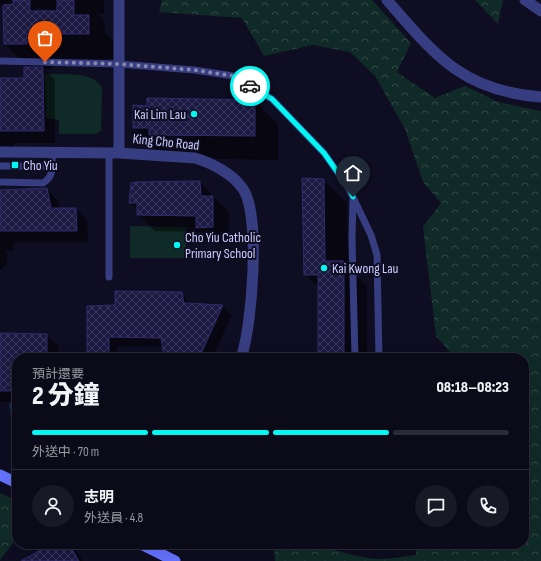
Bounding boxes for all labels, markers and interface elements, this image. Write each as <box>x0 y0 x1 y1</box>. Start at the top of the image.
pin <box>28 21 62 62</box>
icon: bag <box>34 27 56 49</box>
courier <box>230 66 270 106</box>
icon: car <box>239 75 261 97</box>
place label: Kai Lim Lau <box>134 106 186 123</box>
marker: Kai Lim Lau <box>189 109 199 119</box>
street label: King Cho Road <box>132 130 200 154</box>
pin <box>336 156 370 197</box>
place label: Cho Yiu <box>23 157 58 174</box>
marker: Cho Yiu <box>10 160 20 170</box>
icon: home <box>342 162 364 184</box>
place label: Cho Yiu Catholic Primary School <box>185 229 261 262</box>
marker: Cho Yiu Catholic Primary School <box>172 240 182 250</box>
place label: Kai Kwong Lau <box>332 260 399 277</box>
marker: Kai Kwong Lau <box>319 263 329 273</box>
text: 預計還要 <box>32 366 84 382</box>
text: 08:18–08:23 <box>436 378 509 397</box>
text: 2 分鐘 <box>32 381 100 412</box>
text: 外送中 · 70 m <box>32 444 99 460</box>
button: person <box>32 485 74 527</box>
button: chat <box>415 485 457 527</box>
button: phone <box>467 485 509 527</box>
text: 志明 <box>84 488 114 507</box>
text: 外送員 · 4.8 <box>84 510 143 526</box>

